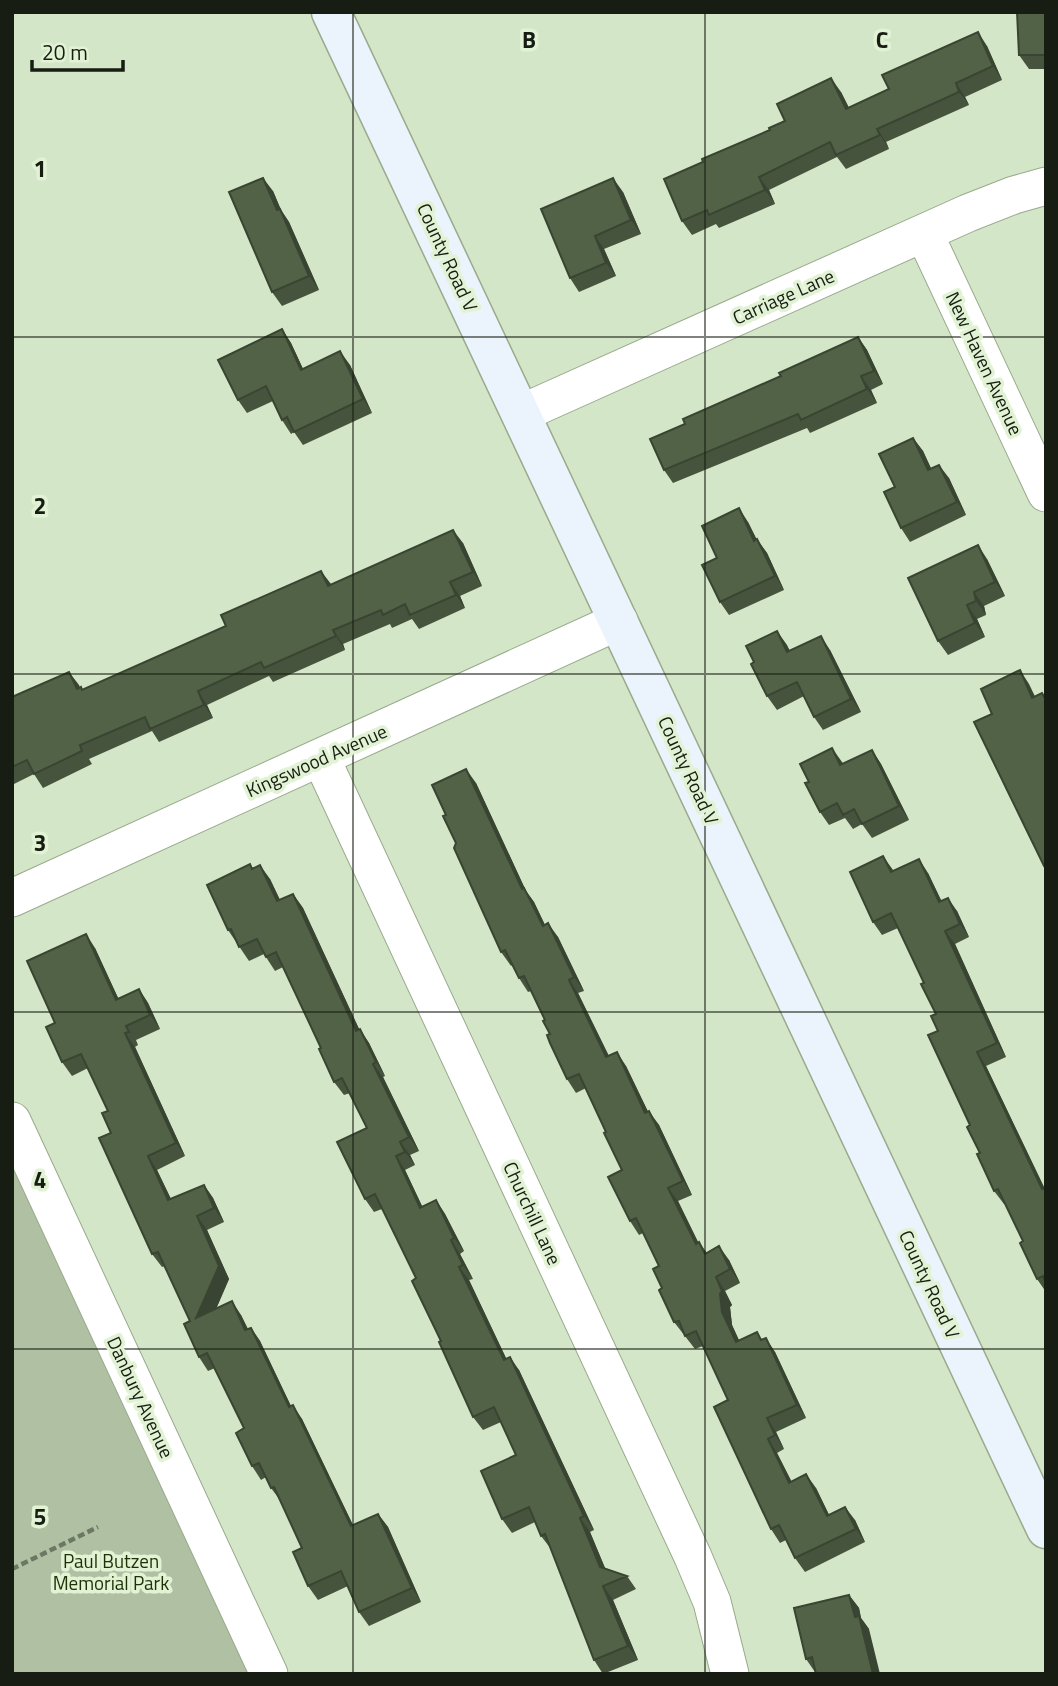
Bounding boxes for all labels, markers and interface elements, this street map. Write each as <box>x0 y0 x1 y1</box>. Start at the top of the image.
text: B <box>522 22 536 57</box>
text: C <box>876 22 888 57</box>
scale bar <box>32 28 122 72</box>
text: 20 m <box>42 36 88 68</box>
text: 1 <box>34 151 46 186</box>
street label: County Road V <box>410 198 486 316</box>
street label: Carriage Lane <box>727 261 839 331</box>
street label: New Haven Avenue <box>939 286 1031 440</box>
text: 2 <box>34 488 46 523</box>
street label: County Road V <box>651 711 727 829</box>
street label: Kingswood Avenue <box>241 716 391 804</box>
text: 3 <box>34 825 46 860</box>
street label: Churchill Lane <box>496 1157 570 1269</box>
text: 4 <box>34 1162 46 1197</box>
street label: County Road V <box>892 1225 968 1343</box>
street label: Danbury Avenue <box>100 1331 182 1463</box>
text: 5 <box>34 1499 46 1534</box>
park label: Paul Butzen Memorial Park <box>53 1546 169 1597</box>

